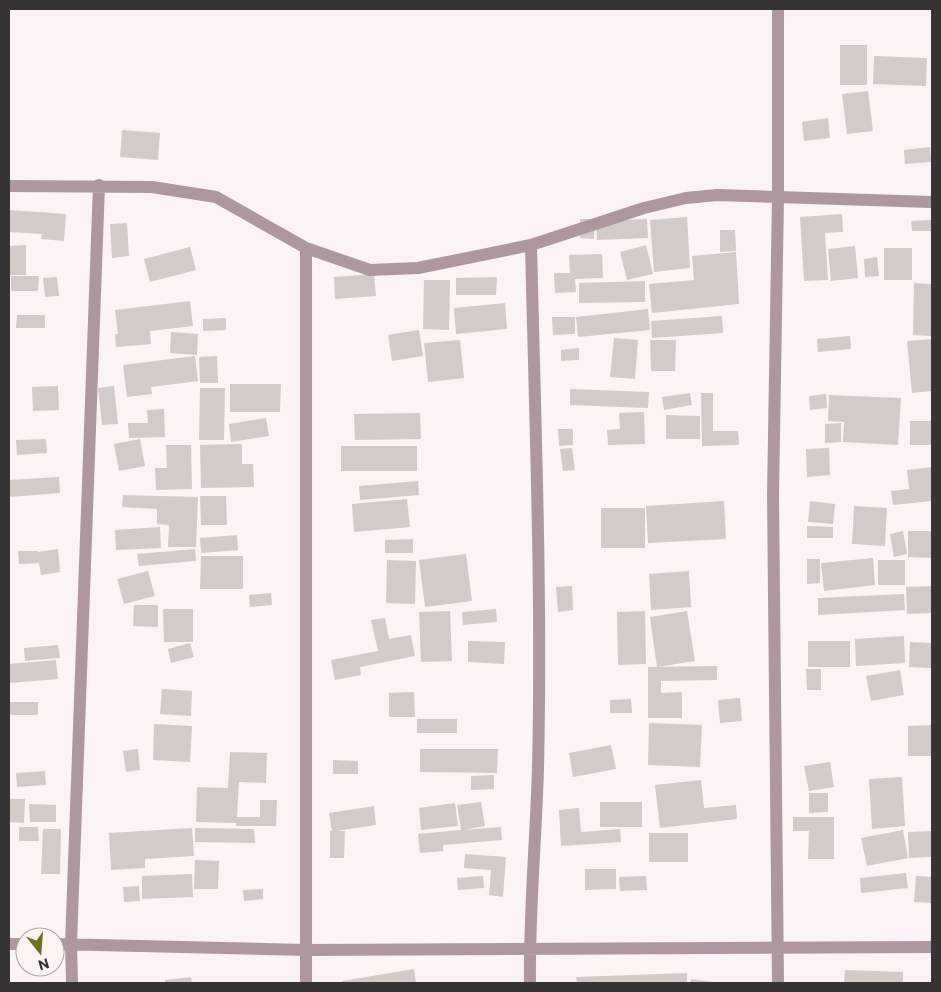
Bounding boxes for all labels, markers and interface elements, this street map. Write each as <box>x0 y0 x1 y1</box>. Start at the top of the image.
north arrow <box>15 927 65 977</box>
text: N <box>36 955 51 975</box>

